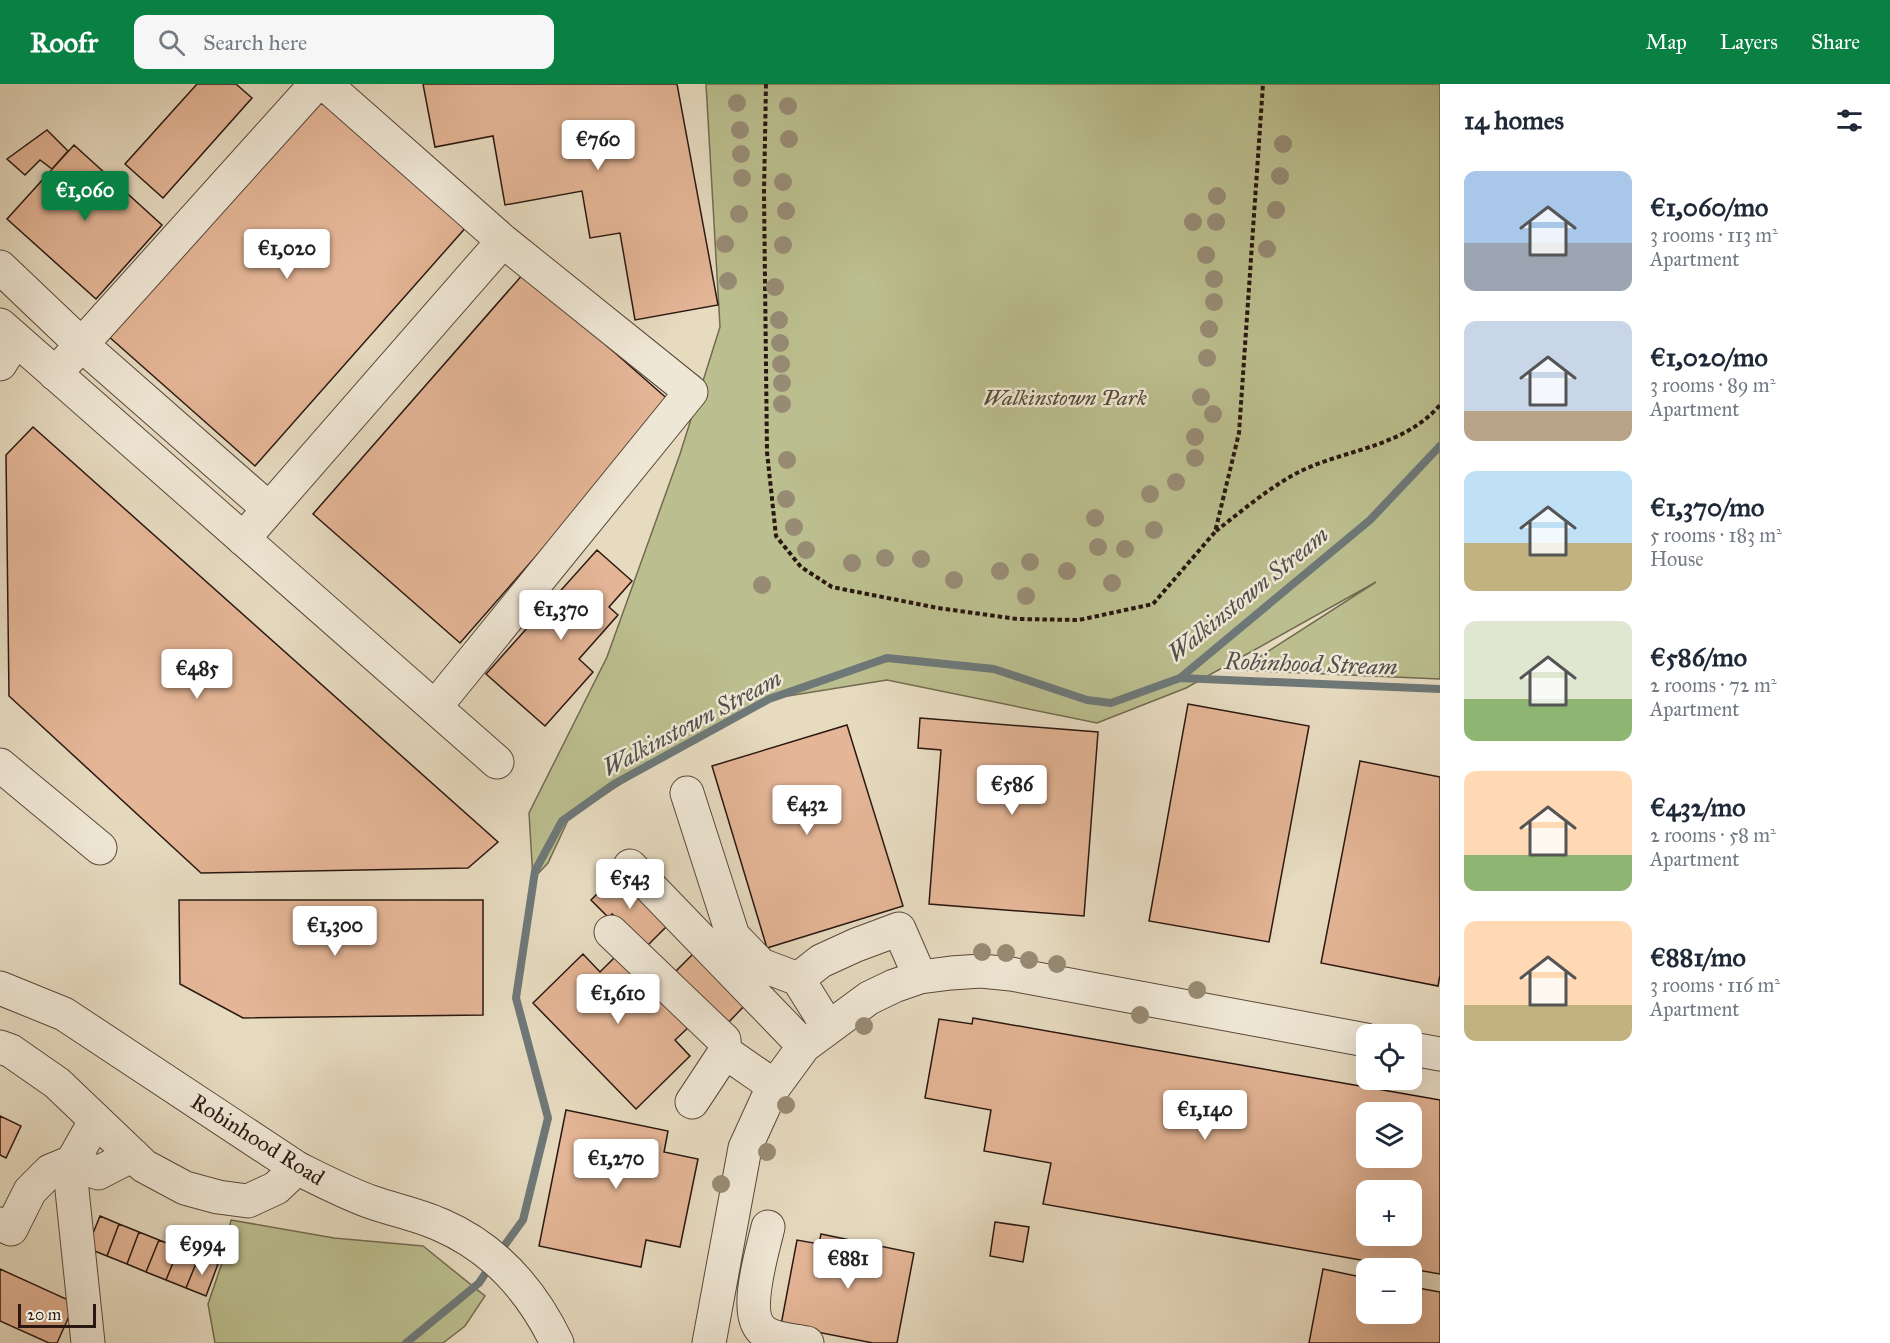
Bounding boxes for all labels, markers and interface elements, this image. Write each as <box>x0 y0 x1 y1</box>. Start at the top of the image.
search box <box>134 15 554 69</box>
text: Roofr <box>30 25 98 60</box>
icon: search <box>155 26 188 59</box>
text: Search here <box>203 29 307 56</box>
text: Map <box>1646 29 1687 55</box>
text: Layers <box>1720 29 1778 55</box>
text: Share <box>1811 29 1860 55</box>
text: 14 homes <box>1464 104 1564 136</box>
icon: filters <box>1833 104 1866 137</box>
pin: €760 <box>562 120 634 171</box>
text: €760 <box>576 127 620 151</box>
pin: €1,060 <box>36 171 134 222</box>
text: €1,060 <box>56 178 114 202</box>
text: €1,060/mo <box>1650 191 1768 223</box>
icon: home <box>1512 195 1584 267</box>
text: 3 rooms · 113 m² <box>1650 223 1778 247</box>
pin: €1,020 <box>238 229 336 280</box>
text: €1,020 <box>258 236 316 260</box>
text: Apartment <box>1650 247 1739 271</box>
text: €1,020/mo <box>1650 341 1768 373</box>
icon: home <box>1512 345 1584 417</box>
text: 3 rooms · 89 m² <box>1650 373 1775 397</box>
park label: Walkinstown Park <box>983 384 1147 411</box>
text: Apartment <box>1650 397 1739 421</box>
text: €1,370/mo <box>1650 491 1764 523</box>
icon: home <box>1512 495 1584 567</box>
water label: Walkinstown Stream <box>1161 520 1335 668</box>
text: 5 rooms · 183 m² <box>1650 523 1782 547</box>
text: House <box>1650 547 1704 571</box>
pin: €1,370 <box>512 590 610 641</box>
text: €1,370 <box>533 597 589 621</box>
text: €586/mo <box>1650 641 1747 673</box>
icon: home <box>1512 645 1584 717</box>
water label: Robinhood Stream <box>1223 646 1398 682</box>
pin: €485 <box>161 649 233 700</box>
text: €485 <box>175 656 219 680</box>
water label: Walkinstown Stream <box>597 663 787 783</box>
text: 2 rooms · 72 m² <box>1650 673 1777 697</box>
text: Apartment <box>1650 697 1739 721</box>
pin: €586 <box>976 765 1048 816</box>
text: €586 <box>991 772 1033 796</box>
pin: €432 <box>771 785 843 836</box>
text: €432/mo <box>1650 791 1746 823</box>
text: €432 <box>786 792 828 816</box>
icon: home <box>1512 795 1584 867</box>
text: 2 rooms · 58 m² <box>1650 823 1776 847</box>
text: Apartment <box>1650 847 1739 871</box>
pin: €543 <box>594 859 666 910</box>
text: €543 <box>610 866 650 890</box>
pin: €1,300 <box>286 906 384 957</box>
text: €1,300 <box>307 913 363 937</box>
text: €881/mo <box>1650 941 1746 973</box>
icon: home <box>1512 945 1584 1017</box>
text: 3 rooms · 116 m² <box>1650 973 1780 997</box>
pin: €1,610 <box>569 974 667 1025</box>
text: €1,610 <box>591 981 645 1005</box>
text: Apartment <box>1650 997 1739 1021</box>
map controls <box>1356 1024 1422 1324</box>
button: locate <box>1356 1024 1422 1090</box>
street label: Robinhood Road <box>186 1088 330 1191</box>
pin: €1,140 <box>1156 1090 1254 1141</box>
text: €1,140 <box>1177 1097 1233 1121</box>
button: layers <box>1356 1102 1422 1168</box>
pin: €1,270 <box>567 1139 665 1190</box>
text: €1,270 <box>588 1146 644 1170</box>
button: + <box>1356 1180 1422 1246</box>
pin: €994 <box>166 1225 238 1276</box>
text: €994 <box>180 1232 224 1256</box>
pin: €881 <box>812 1239 884 1290</box>
text: €881 <box>827 1246 869 1270</box>
button: − <box>1356 1258 1422 1324</box>
scale bar <box>18 1301 96 1328</box>
text: 20 m <box>27 1305 61 1324</box>

